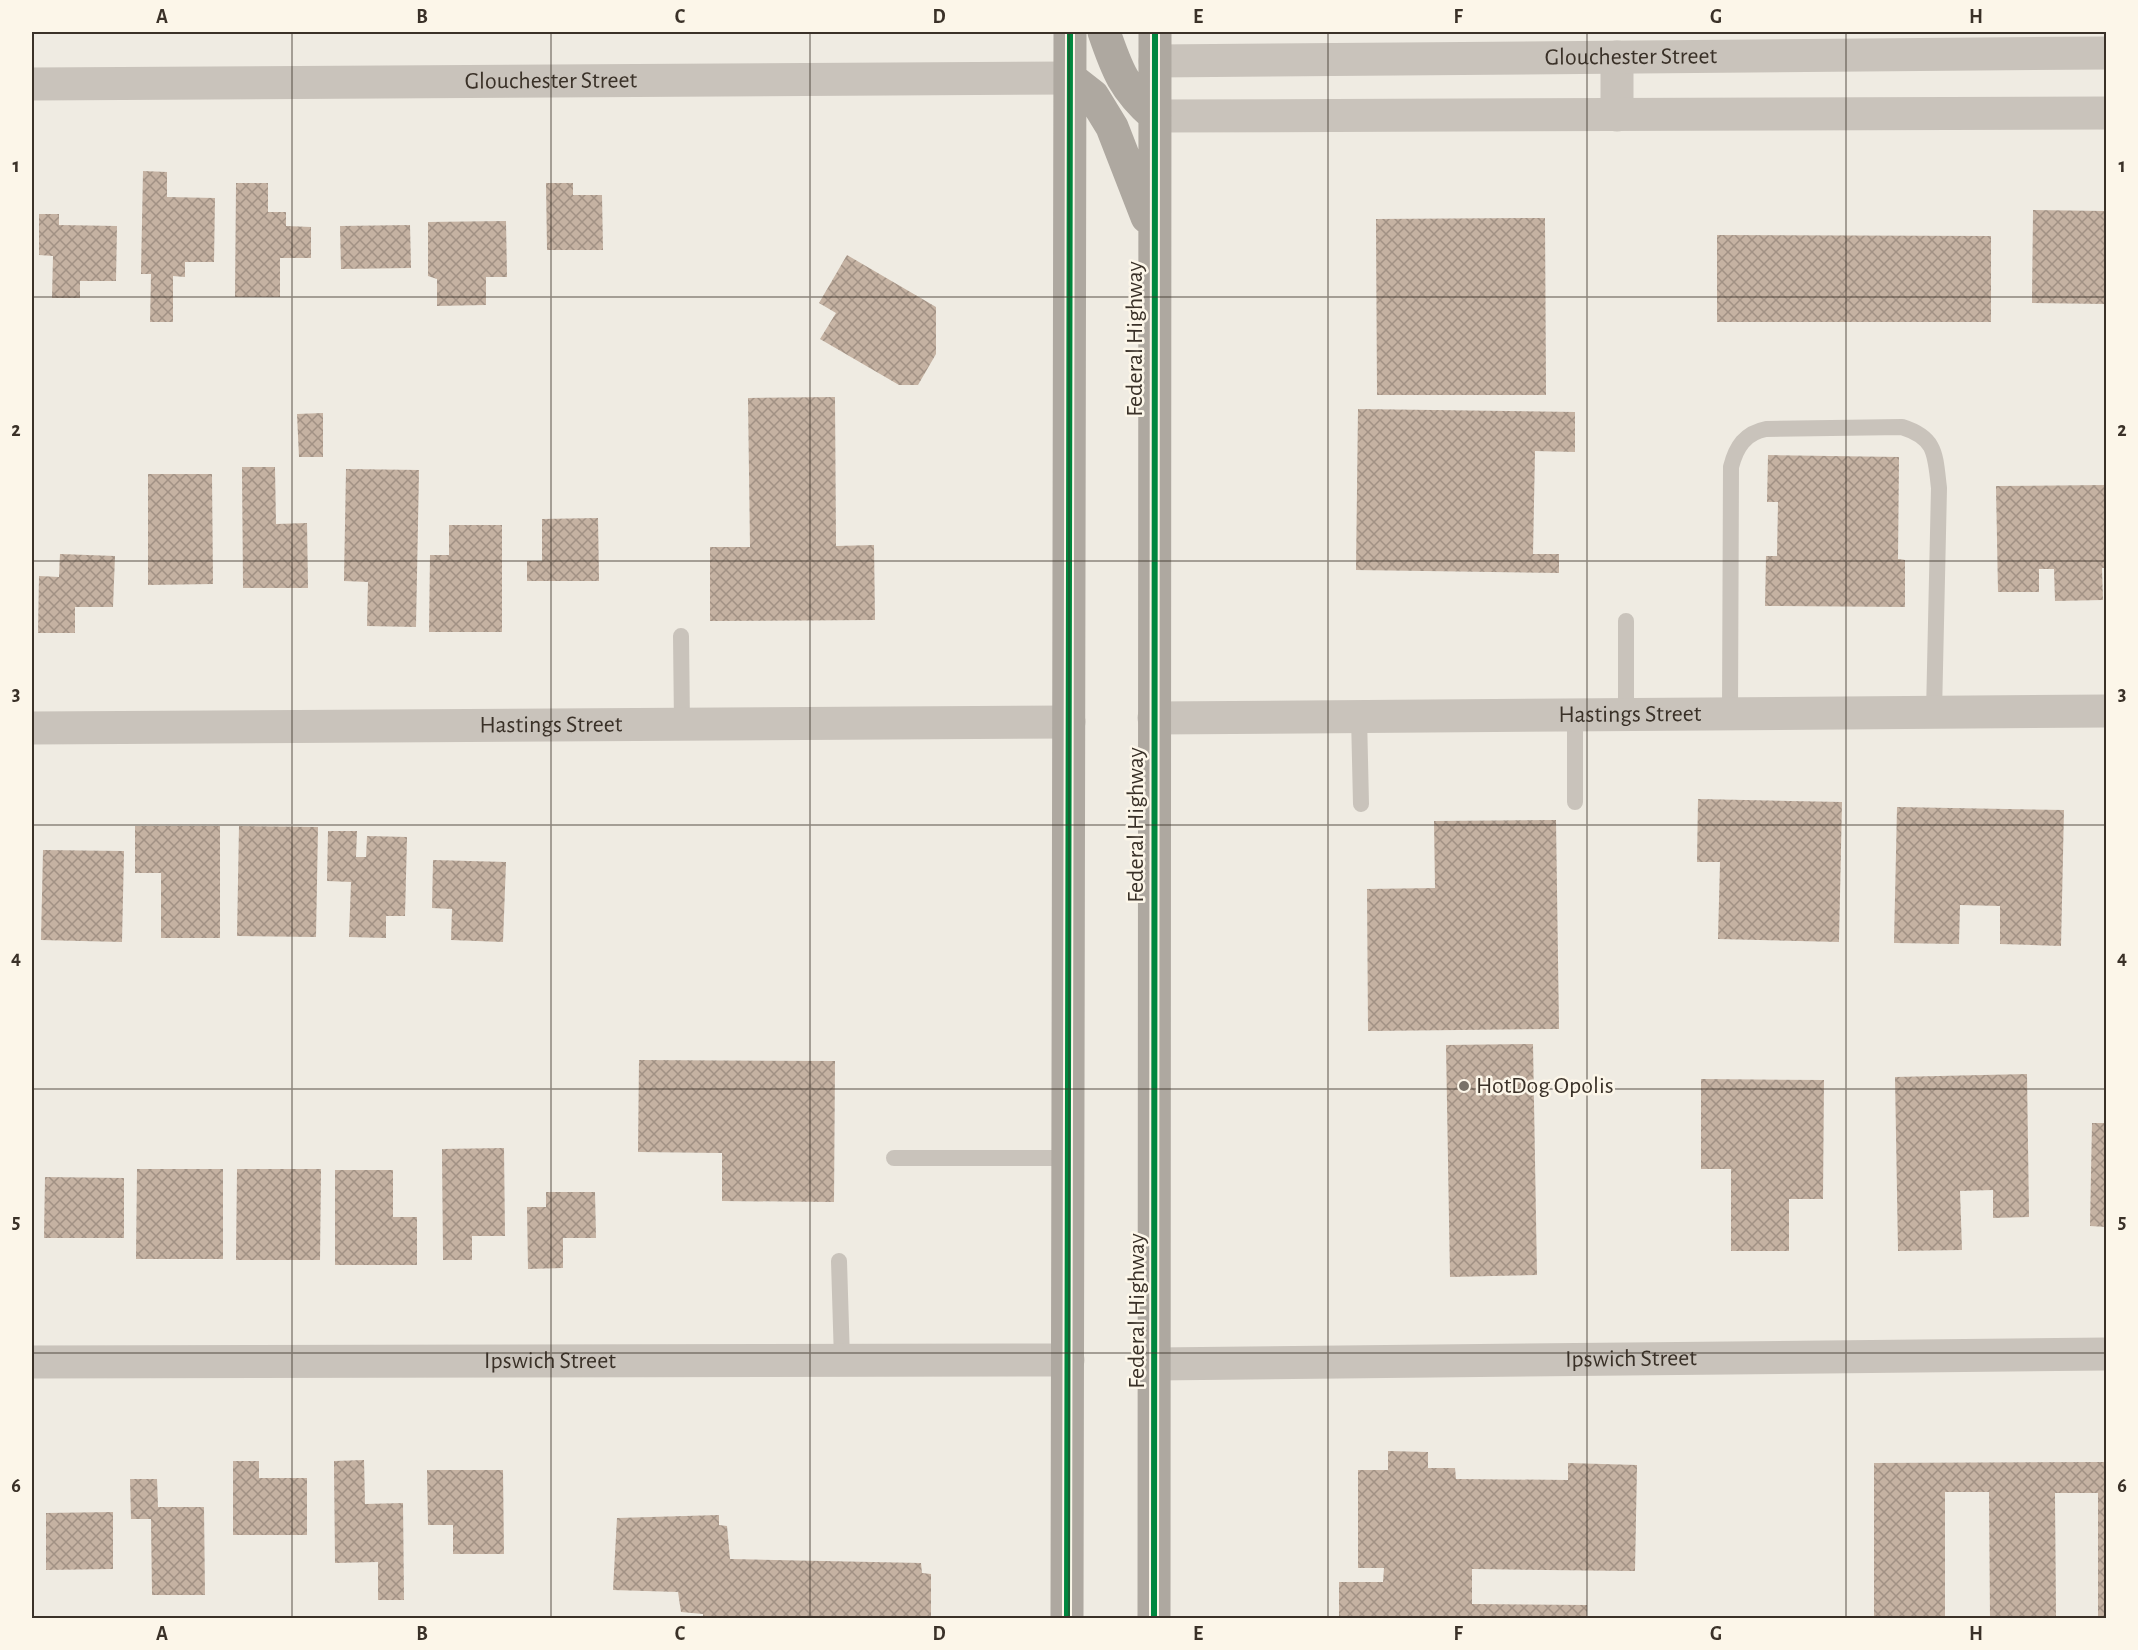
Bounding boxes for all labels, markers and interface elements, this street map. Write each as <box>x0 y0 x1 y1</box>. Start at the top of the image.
text: A <box>156 7 168 27</box>
text: B <box>416 7 428 27</box>
text: C <box>675 7 686 27</box>
text: D <box>932 7 946 27</box>
text: E <box>1193 7 1203 27</box>
text: F <box>1453 7 1463 27</box>
text: G <box>1710 7 1722 27</box>
text: H <box>1969 7 1983 27</box>
street label: Glouchester Street <box>1545 44 1718 70</box>
street label: Glouchester Street <box>465 68 638 93</box>
text: 1 <box>12 156 20 176</box>
text: 1 <box>2118 156 2126 176</box>
street label: Federal Highway <box>1123 261 1147 417</box>
text: 2 <box>11 420 21 440</box>
text: 2 <box>2117 420 2127 440</box>
text: 3 <box>12 684 20 704</box>
text: 3 <box>2118 684 2126 704</box>
street label: Hastings Street <box>1558 702 1702 727</box>
street label: Hastings Street <box>479 713 623 737</box>
street label: Federal Highway <box>1124 747 1148 903</box>
text: 4 <box>11 948 21 968</box>
text: 4 <box>2117 948 2127 968</box>
place label: HotDog Opolis <box>1476 1074 1614 1098</box>
marker: HotDog Opolis <box>1457 1079 1471 1093</box>
text: 5 <box>12 1212 20 1232</box>
text: 5 <box>2118 1212 2126 1232</box>
street label: Federal Highway <box>1125 1233 1149 1389</box>
street label: Ipswich Street <box>1565 1346 1697 1372</box>
street label: Ipswich Street <box>484 1349 616 1373</box>
text: 6 <box>11 1476 21 1496</box>
text: 6 <box>2117 1476 2127 1496</box>
text: A <box>156 1624 168 1644</box>
text: B <box>416 1624 428 1644</box>
text: C <box>675 1624 686 1644</box>
text: D <box>932 1624 946 1644</box>
text: E <box>1193 1624 1203 1644</box>
text: F <box>1453 1624 1463 1644</box>
text: G <box>1710 1624 1722 1644</box>
text: H <box>1969 1624 1983 1644</box>

